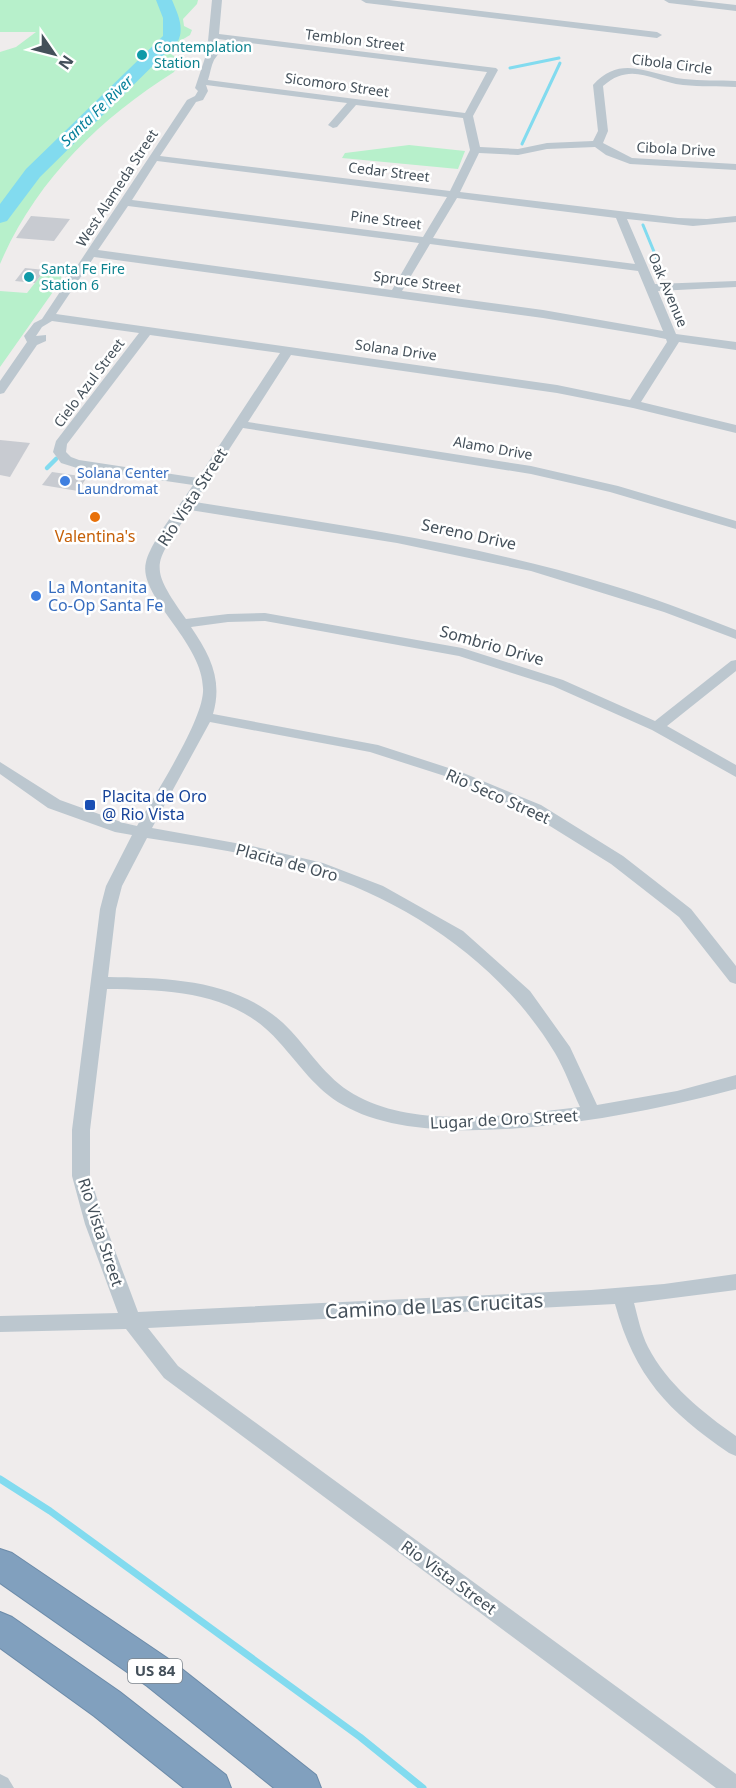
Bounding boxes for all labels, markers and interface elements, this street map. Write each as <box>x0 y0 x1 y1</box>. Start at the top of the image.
north arrow <box>24 24 84 84</box>
street label: Temblon Street <box>304 24 406 55</box>
place label: Contemplation Station <box>154 37 252 72</box>
marker: Contemplation Station <box>135 48 149 62</box>
street label: Cibola Circle <box>631 49 713 78</box>
text: N <box>54 51 79 74</box>
street label: Sicomoro Street <box>284 68 390 101</box>
water label: Santa Fe River <box>56 70 138 150</box>
street label: West Alameda Street <box>71 125 162 250</box>
street label: Cibola Drive <box>636 137 716 160</box>
street label: Cedar Street <box>347 157 431 186</box>
street label: Pine Street <box>349 206 423 233</box>
street label: Oak Avenue <box>644 250 693 330</box>
place label: Santa Fe Fire Station 6 <box>41 259 125 294</box>
street label: Spruce Street <box>372 266 462 297</box>
marker: Santa Fe Fire Station 6 <box>22 270 36 284</box>
street label: Cielo Azul Street <box>49 334 128 431</box>
street label: Solana Drive <box>354 334 438 365</box>
street label: Alamo Drive <box>452 431 534 464</box>
street label: Rio Vista Street <box>152 443 232 550</box>
place label: Solana Center Laundromat <box>77 463 169 498</box>
marker: Solana Center Laundromat <box>58 474 72 488</box>
marker: Valentina's <box>88 510 102 524</box>
street label: Sereno Drive <box>420 513 518 555</box>
place label: Valentina's <box>55 525 135 547</box>
place label: La Montanita Co-Op Santa Fe <box>48 576 163 616</box>
marker: La Montanita Co-Op Santa Fe <box>29 589 43 603</box>
street label: Sombrio Drive <box>437 620 547 670</box>
street label: Rio Seco Street <box>442 763 554 829</box>
place label: Placita de Oro @ Rio Vista <box>102 785 207 825</box>
marker: Placita de Oro @ Rio Vista <box>83 798 97 812</box>
street label: Placita de Oro <box>233 838 341 886</box>
street label: Lugar de Oro Street <box>429 1104 579 1134</box>
street label: Rio Vista Street <box>73 1175 129 1289</box>
street label: Camino de Las Crucitas <box>324 1286 544 1325</box>
street label: Rio Vista Street <box>397 1535 501 1619</box>
road number: US 84 <box>128 1659 182 1683</box>

